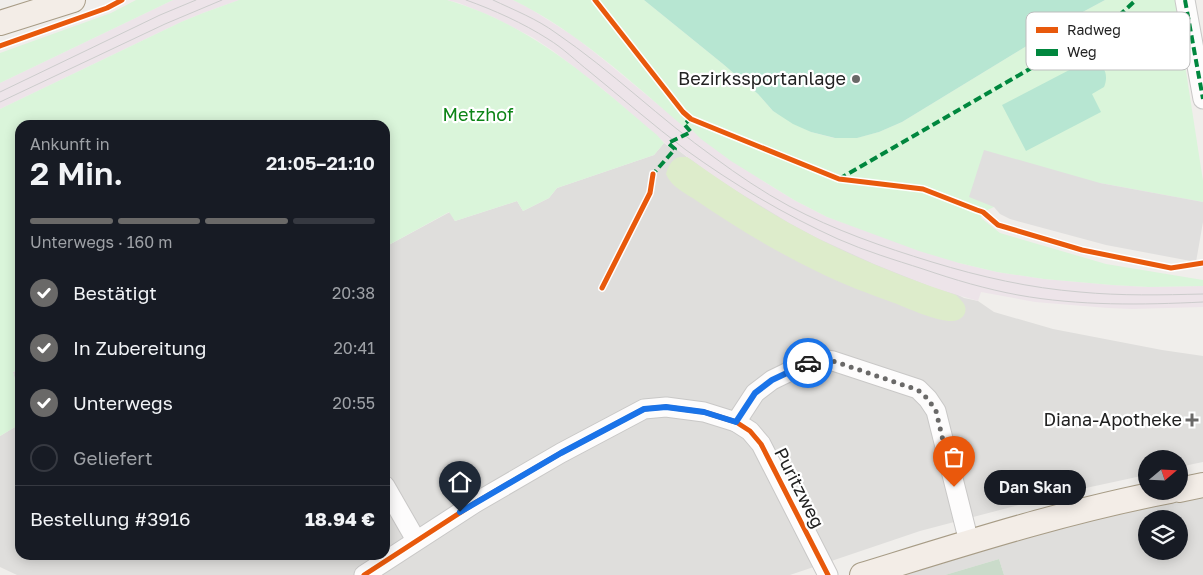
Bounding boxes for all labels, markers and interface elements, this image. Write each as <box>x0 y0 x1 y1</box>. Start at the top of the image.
legend <box>1026 12 1190 70</box>
text: Radweg <box>1067 21 1121 38</box>
text: Weg <box>1067 43 1097 60</box>
place label: Bezirkssportanlage <box>678 67 846 89</box>
marker: Bezirkssportanlage <box>850 73 862 85</box>
park label: Metzhof <box>443 103 514 125</box>
text: Ankunft in <box>30 134 110 154</box>
text: 21:05–21:10 <box>266 151 375 174</box>
text: 2 Min. <box>30 154 123 192</box>
text: Unterwegs · 160 m <box>30 232 172 252</box>
icon: check <box>30 279 58 307</box>
text: Bestätigt <box>73 281 157 304</box>
text: 20:38 <box>332 283 375 303</box>
icon: check <box>30 334 58 362</box>
text: In Zubereitung <box>73 336 206 359</box>
text: 20:41 <box>333 338 375 358</box>
courier <box>783 338 833 388</box>
icon: car <box>794 349 822 377</box>
icon: check <box>30 389 58 417</box>
text: Unterwegs <box>73 391 173 414</box>
text: 20:55 <box>332 393 375 413</box>
place label: Diana-Apotheke <box>1043 408 1182 430</box>
marker: Diana-Apotheke <box>1186 414 1198 426</box>
pin <box>933 436 975 487</box>
icon: bag <box>940 443 968 471</box>
street label: Puritzweg <box>770 444 830 531</box>
text: Geliefert <box>73 446 153 469</box>
north arrow <box>1138 450 1188 500</box>
map controls <box>1138 450 1188 560</box>
pin <box>439 461 481 512</box>
icon: home <box>446 468 474 496</box>
callout: Dan Skan <box>984 470 1086 504</box>
text: Dan Skan <box>999 477 1071 497</box>
text: Bestellung #3916 <box>30 507 190 530</box>
text: 18.94 € <box>305 507 375 530</box>
button: layers <box>1138 510 1188 560</box>

